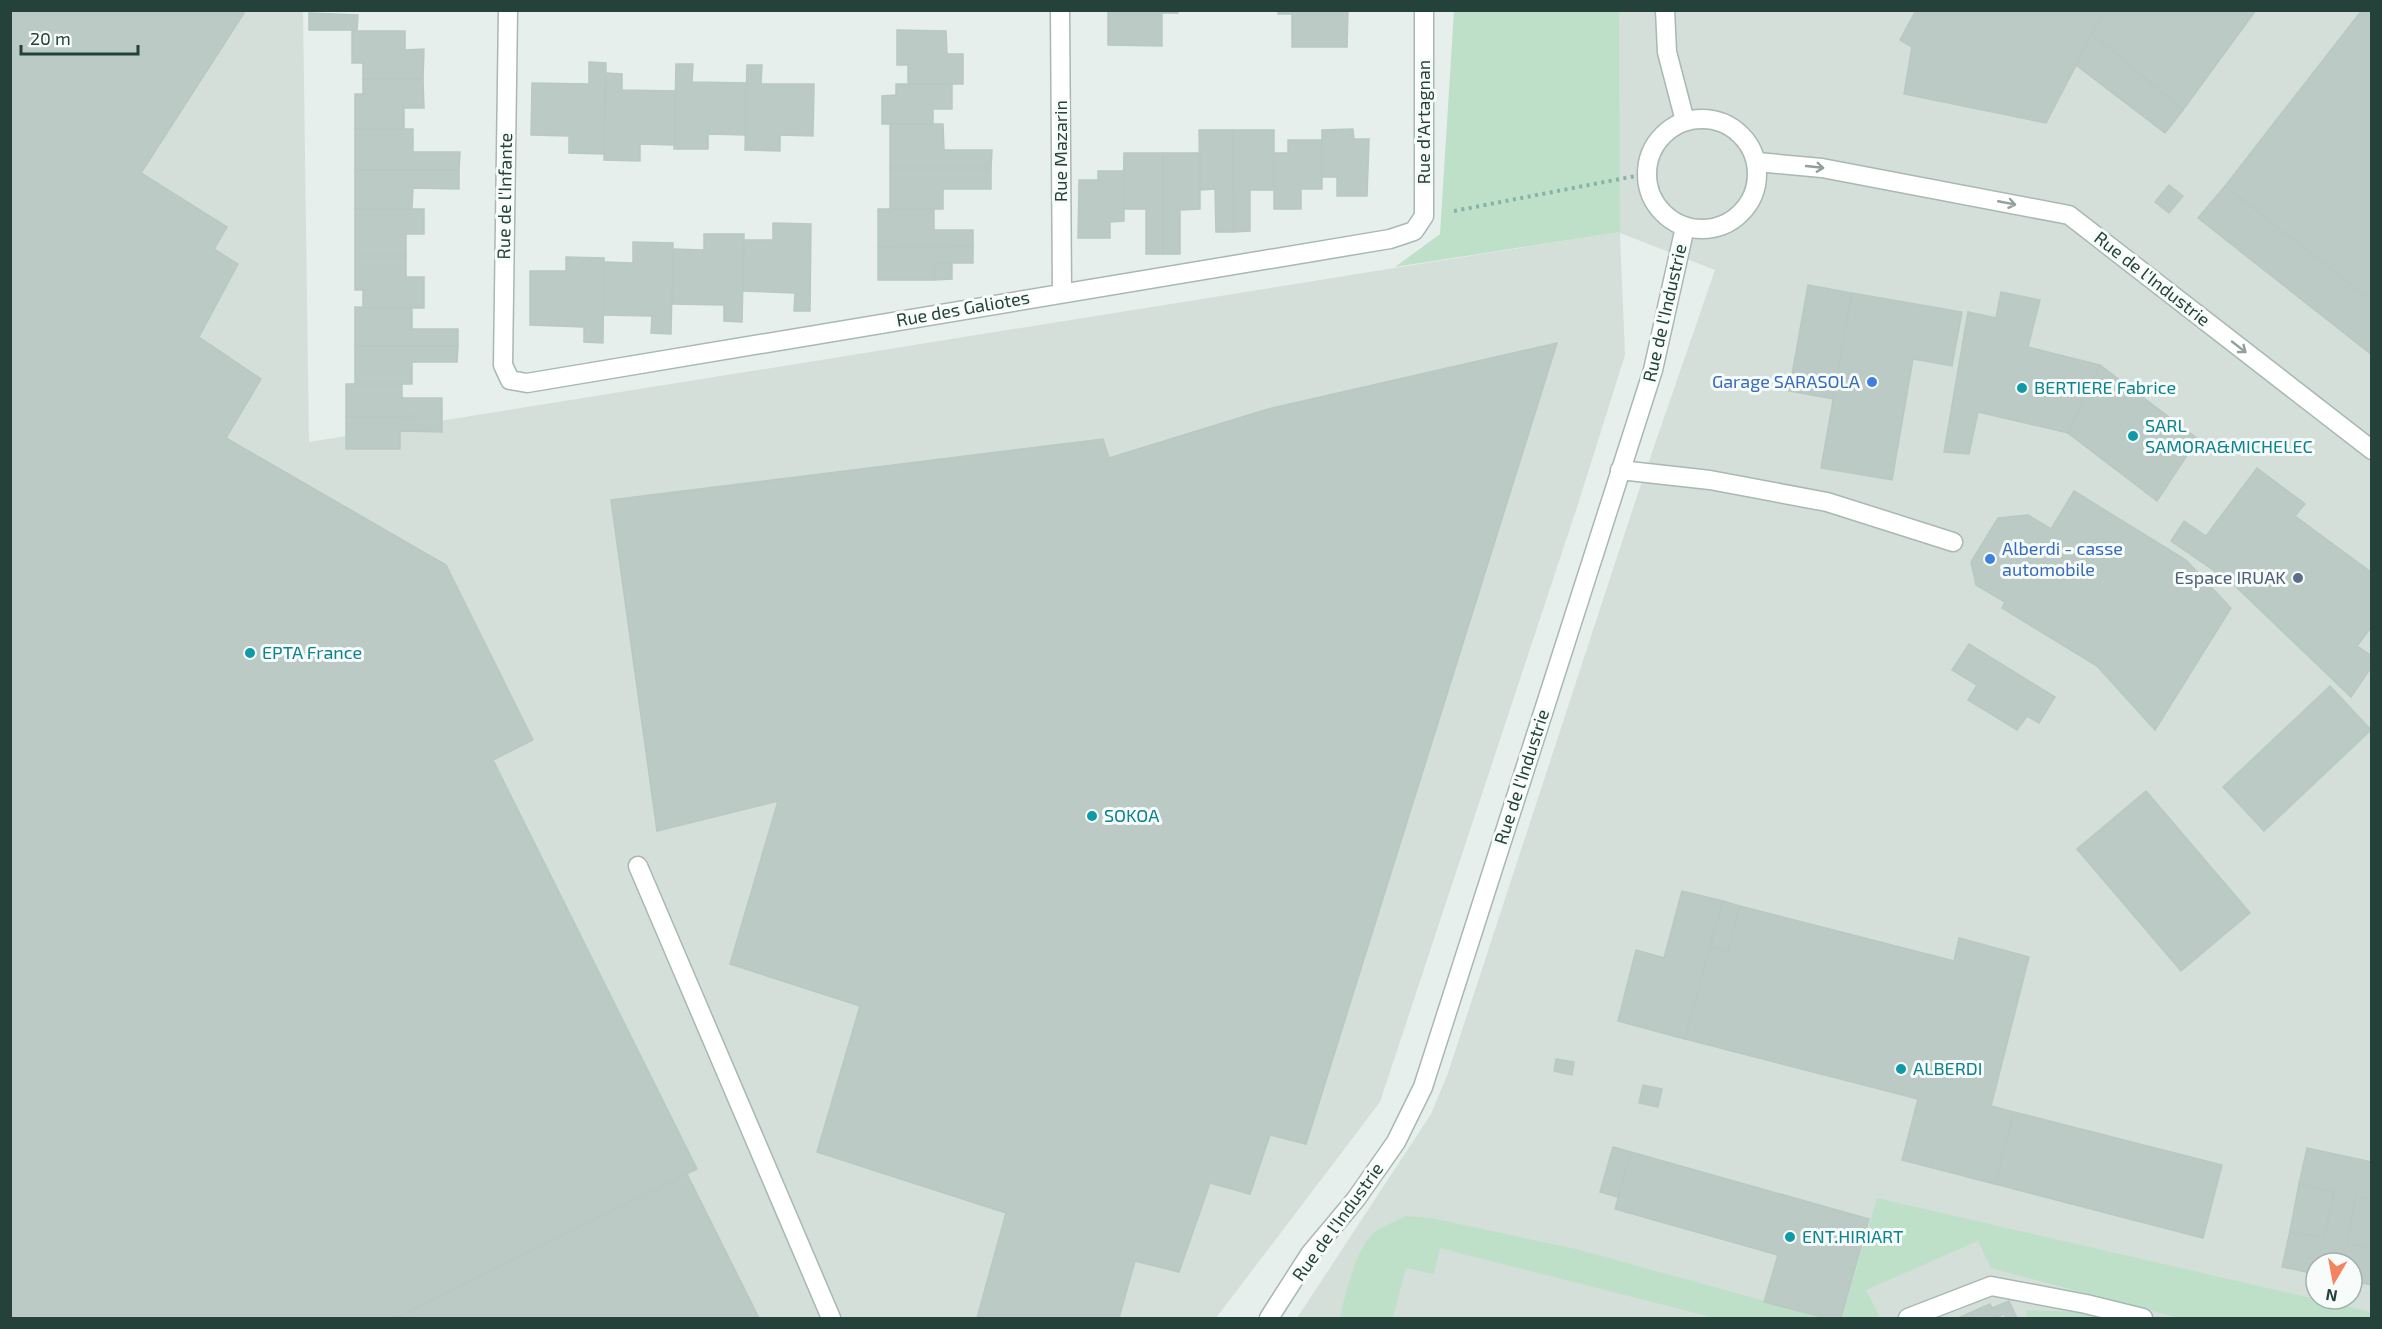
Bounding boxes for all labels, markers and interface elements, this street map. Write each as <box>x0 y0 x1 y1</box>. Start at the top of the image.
scale bar <box>21 18 138 56</box>
text: 20 m <box>30 27 71 49</box>
street label: Rue d'Artagnan <box>1412 60 1434 184</box>
street label: Rue Mazarin <box>1049 100 1071 202</box>
street label: Rue de l'Infante <box>492 132 516 260</box>
one-way arrow <box>1805 162 1824 173</box>
one-way arrow <box>1996 198 2016 209</box>
street label: Rue de l'Industrie <box>2090 226 2215 330</box>
street label: Rue de l'Industrie <box>1637 242 1691 384</box>
street label: Rue des Galiotes <box>894 285 1031 331</box>
one-way arrow <box>2231 340 2247 353</box>
place label: Garage SARASOLA <box>1712 370 1861 392</box>
marker: Garage SARASOLA <box>1865 375 1879 389</box>
place label: BERTIERE Fabrice <box>2034 376 2176 398</box>
marker: BERTIERE Fabrice <box>2015 381 2029 395</box>
place label: SARL SAMORA&MICHELEC <box>2145 414 2313 457</box>
marker: SARL SAMORA&MICHELEC <box>2126 429 2140 443</box>
place label: Alberdi - casse automobile <box>2002 537 2123 580</box>
marker: Alberdi - casse automobile <box>1983 552 1997 566</box>
place label: Espace IRUAK <box>2175 566 2286 588</box>
marker: Espace IRUAK <box>2291 571 2305 585</box>
place label: EPTA France <box>262 641 362 663</box>
marker: EPTA France <box>243 646 257 660</box>
street label: Rue de l'Industrie <box>1489 706 1553 847</box>
place label: SOKOA <box>1104 804 1160 826</box>
marker: SOKOA <box>1085 809 1099 823</box>
place label: ALBERDI <box>1913 1057 1982 1079</box>
marker: ALBERDI <box>1894 1062 1908 1076</box>
street label: Rue de l'Industrie <box>1287 1158 1388 1285</box>
place label: ENT.HIRIART <box>1802 1225 1904 1247</box>
marker: ENT.HIRIART <box>1783 1230 1797 1244</box>
north arrow <box>2304 1251 2364 1311</box>
text: N <box>2324 1286 2339 1307</box>

